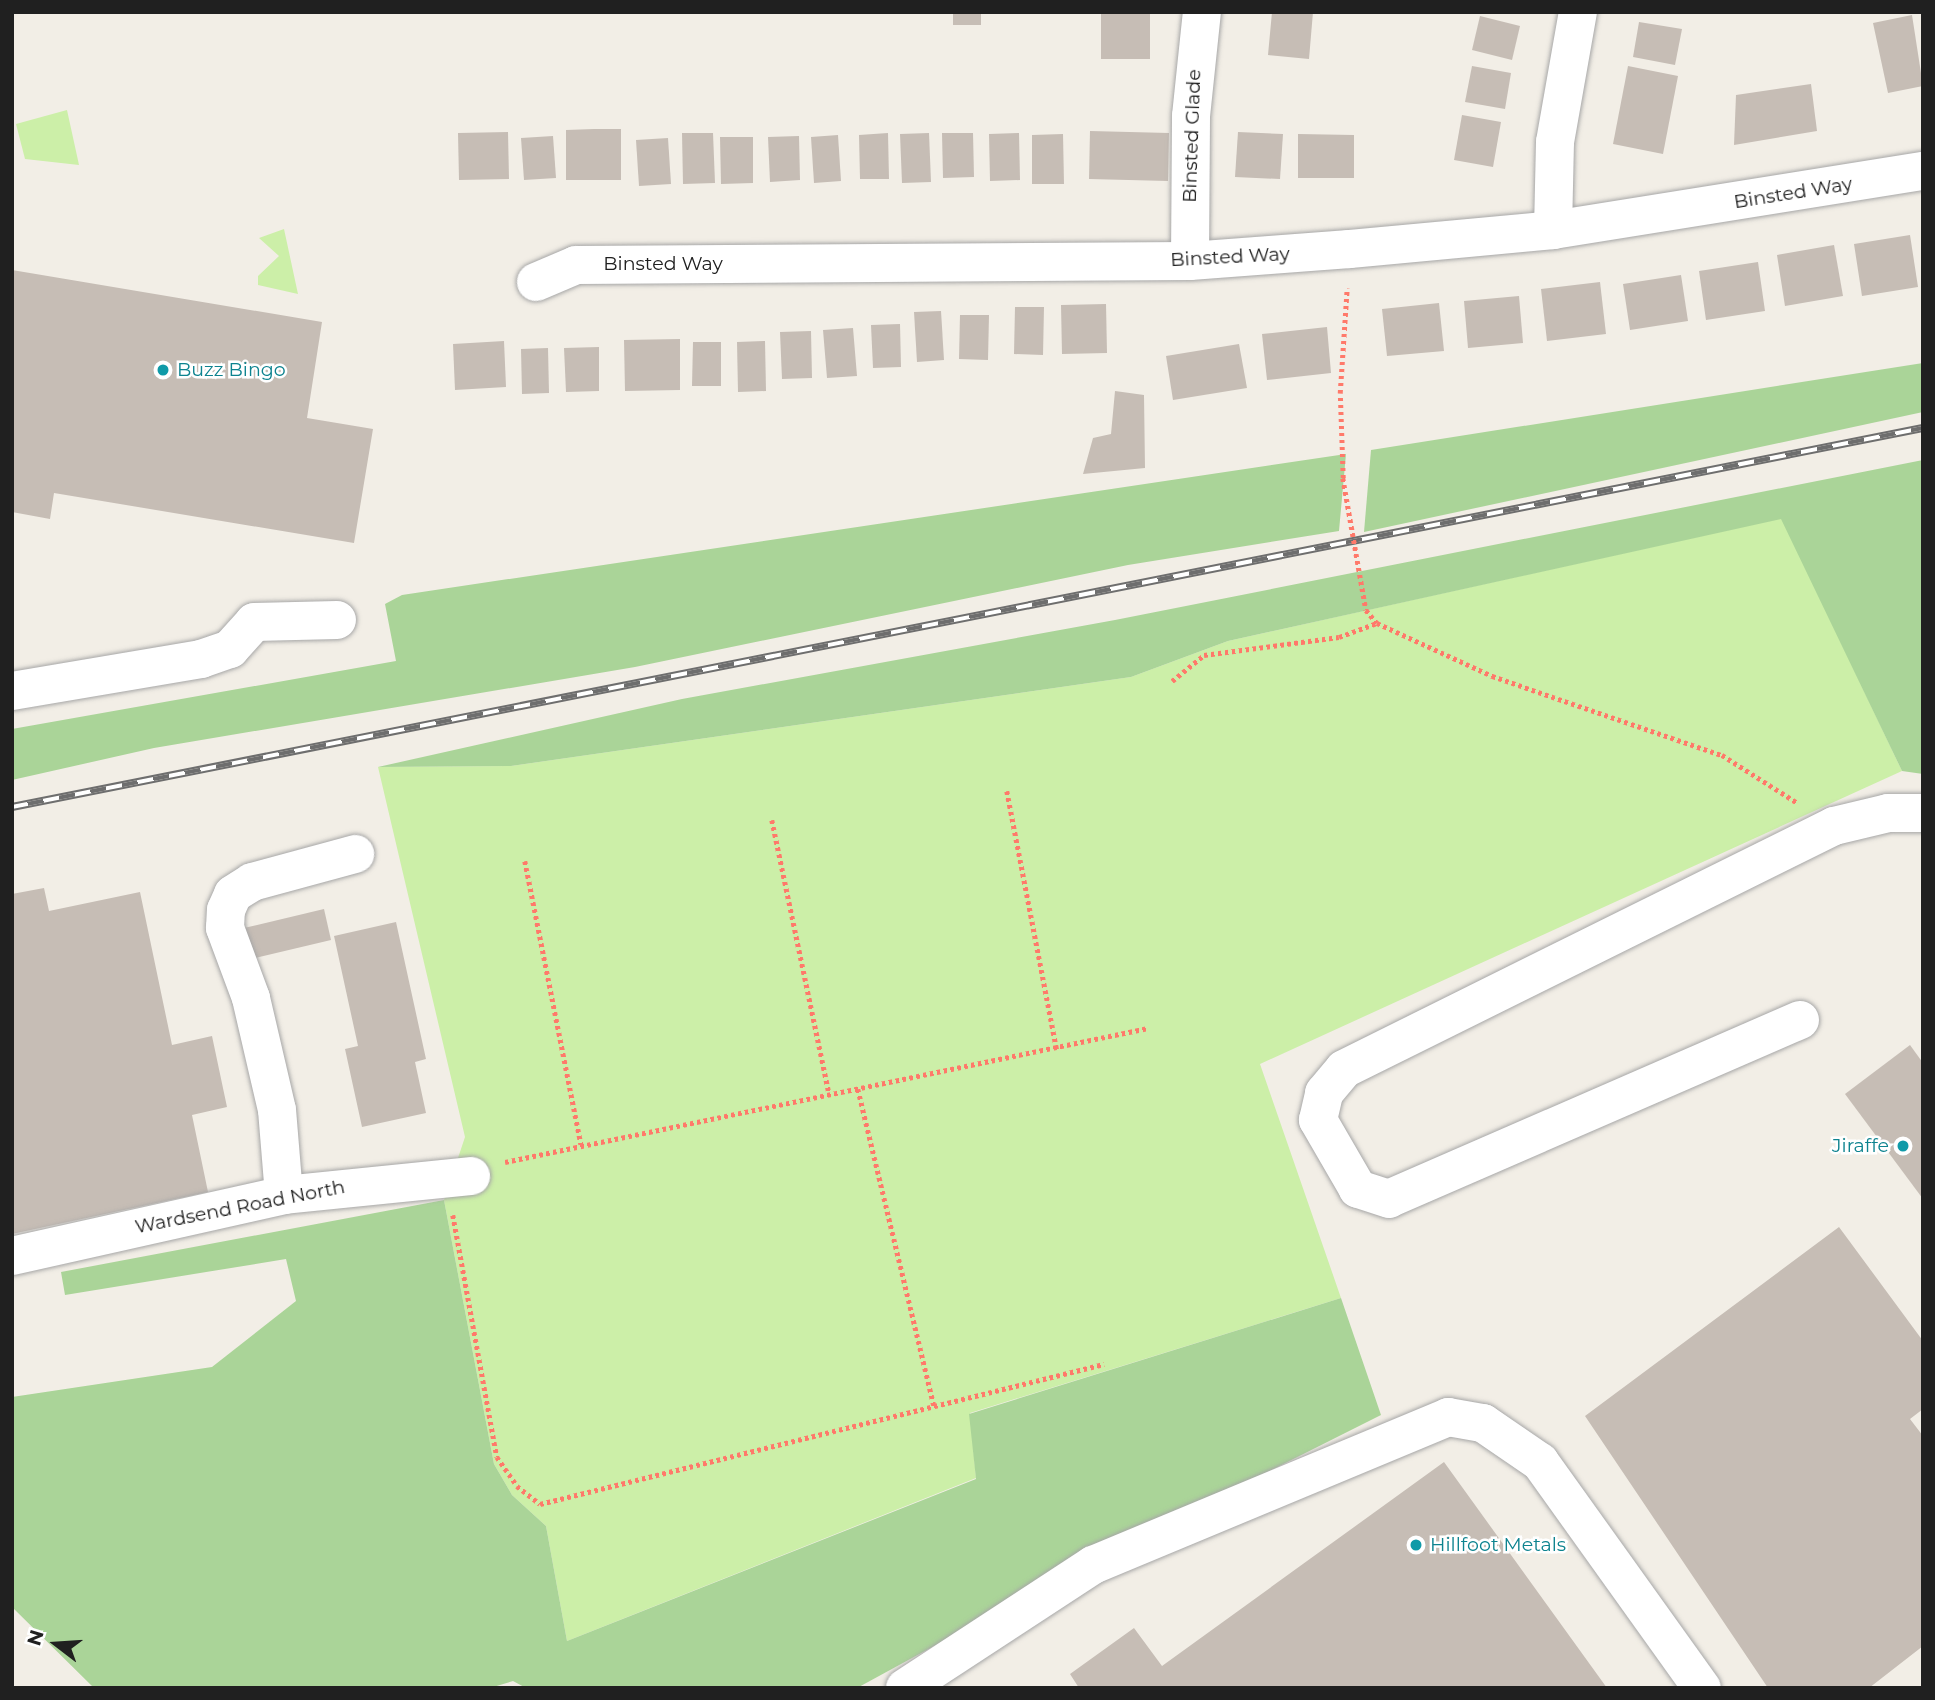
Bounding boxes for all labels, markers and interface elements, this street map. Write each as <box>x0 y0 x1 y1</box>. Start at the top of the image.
street label: Binsted Glade <box>1178 69 1206 203</box>
street label: Binsted Way <box>1732 172 1854 214</box>
street label: Binsted Way <box>1170 242 1290 272</box>
street label: Binsted Way <box>603 253 723 275</box>
place label: Buzz Bingo <box>177 359 286 381</box>
marker: Buzz Bingo <box>155 362 171 378</box>
place label: Jiraffe <box>1832 1135 1889 1157</box>
marker: Jiraffe <box>1895 1138 1911 1154</box>
street label: Wardsend Road North <box>133 1175 347 1239</box>
place label: Hillfoot Metals <box>1430 1534 1566 1556</box>
marker: Hillfoot Metals <box>1408 1537 1424 1553</box>
north arrow <box>21 1609 91 1679</box>
text: N <box>22 1627 49 1648</box>

